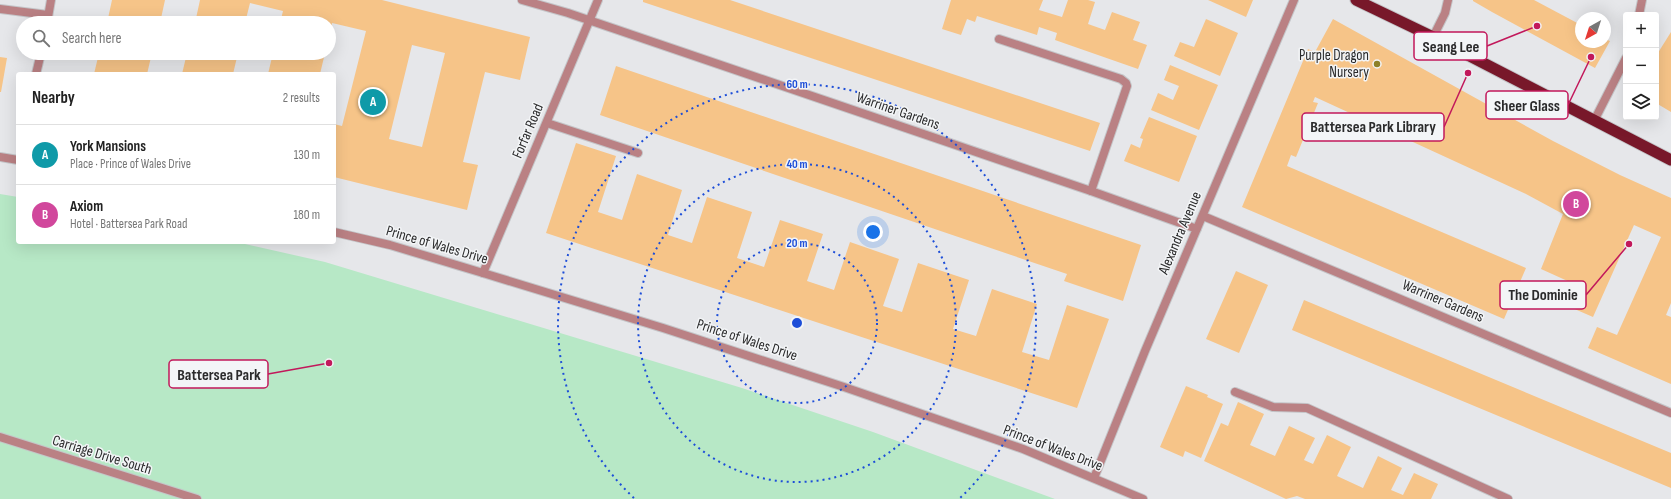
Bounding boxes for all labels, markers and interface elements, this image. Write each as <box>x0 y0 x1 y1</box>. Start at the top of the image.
north arrow <box>1575 12 1611 48</box>
map controls <box>1623 12 1659 120</box>
button: + <box>1623 12 1659 48</box>
search box <box>16 16 336 60</box>
icon: search <box>30 27 52 49</box>
text: Search here <box>62 29 122 48</box>
callout: Seang Lee <box>1414 32 1487 60</box>
text: Seang Lee <box>1423 38 1480 57</box>
place label: Purple Dragon Nursery <box>1299 46 1369 82</box>
button: − <box>1623 48 1659 84</box>
marker: Purple Dragon Nursery <box>1372 59 1382 69</box>
text: 60 m <box>786 77 808 92</box>
button: layers <box>1623 84 1659 120</box>
pin: A <box>360 87 386 117</box>
text: Nearby <box>32 88 75 108</box>
street label: Warriner Gardens <box>854 88 942 134</box>
text: 2 results <box>283 90 320 106</box>
callout: Sheer Glass <box>1486 91 1568 119</box>
text: Sheer Glass <box>1494 97 1560 116</box>
street label: Forfar Road <box>508 101 548 161</box>
callout: Battersea Park Library <box>1302 113 1444 141</box>
text: Battersea Park Library <box>1310 118 1436 137</box>
text: York Mansions <box>70 137 146 156</box>
text: A <box>42 147 48 163</box>
text: 130 m <box>294 147 320 163</box>
text: Place · Prince of Wales Drive <box>70 156 191 172</box>
text: 40 m <box>786 157 808 172</box>
street label: Alexandra Avenue <box>1154 189 1206 278</box>
pin: B <box>1563 189 1589 219</box>
text: Axiom <box>70 197 103 216</box>
text: B <box>42 207 48 223</box>
text: 180 m <box>294 207 320 223</box>
text: Hotel · Battersea Park Road <box>70 216 187 232</box>
street label: Prince of Wales Drive <box>384 221 490 269</box>
your location <box>863 222 883 242</box>
text: 20 m <box>787 236 807 251</box>
street label: Warriner Gardens <box>1399 275 1487 327</box>
callout: The Dominie <box>1500 281 1586 309</box>
text: The Dominie <box>1508 286 1578 305</box>
street label: Prince of Wales Drive <box>694 315 800 365</box>
centre of rings <box>790 316 804 330</box>
callout: Battersea Park <box>169 360 268 388</box>
text: Battersea Park <box>177 366 261 385</box>
street label: Prince of Wales Drive <box>1001 420 1105 476</box>
street label: Carriage Drive South <box>50 431 154 479</box>

